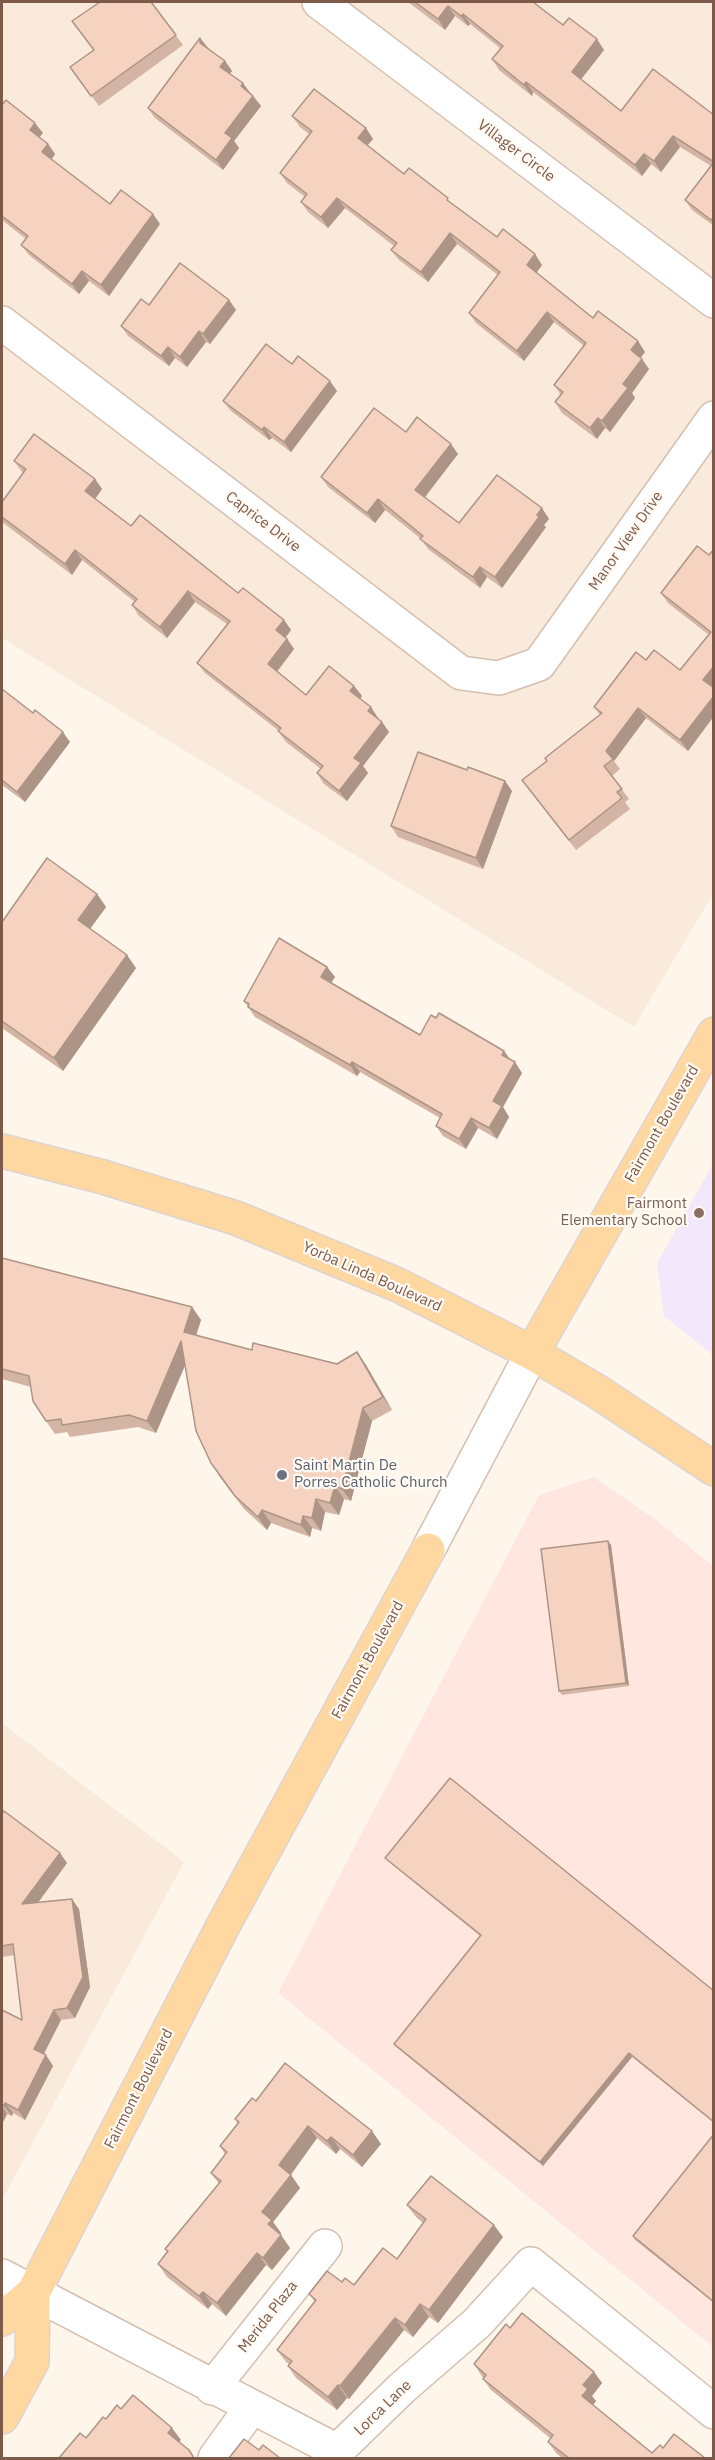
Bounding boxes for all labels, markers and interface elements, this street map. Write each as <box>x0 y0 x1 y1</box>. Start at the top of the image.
street label: Villager Circle <box>474 116 558 186</box>
street label: Caprice Drive <box>222 488 304 556</box>
street label: Manor View Drive <box>585 488 667 594</box>
street label: Fairmont Boulevard <box>621 1062 703 1186</box>
place label: Fairmont Elementary School <box>560 1195 687 1230</box>
marker: Fairmont Elementary School <box>692 1206 706 1220</box>
street label: Yorba Linda Boulevard <box>300 1238 444 1316</box>
place label: Saint Martin De Porres Catholic Church <box>294 1457 447 1492</box>
marker: Saint Martin De Porres Catholic Church <box>275 1468 289 1482</box>
street label: Fairmont Boulevard <box>328 1598 408 1722</box>
street label: Fairmont Boulevard <box>101 2026 177 2152</box>
street label: Merida Plaza <box>234 2278 302 2356</box>
street label: Lorca Lane <box>351 2376 415 2440</box>

